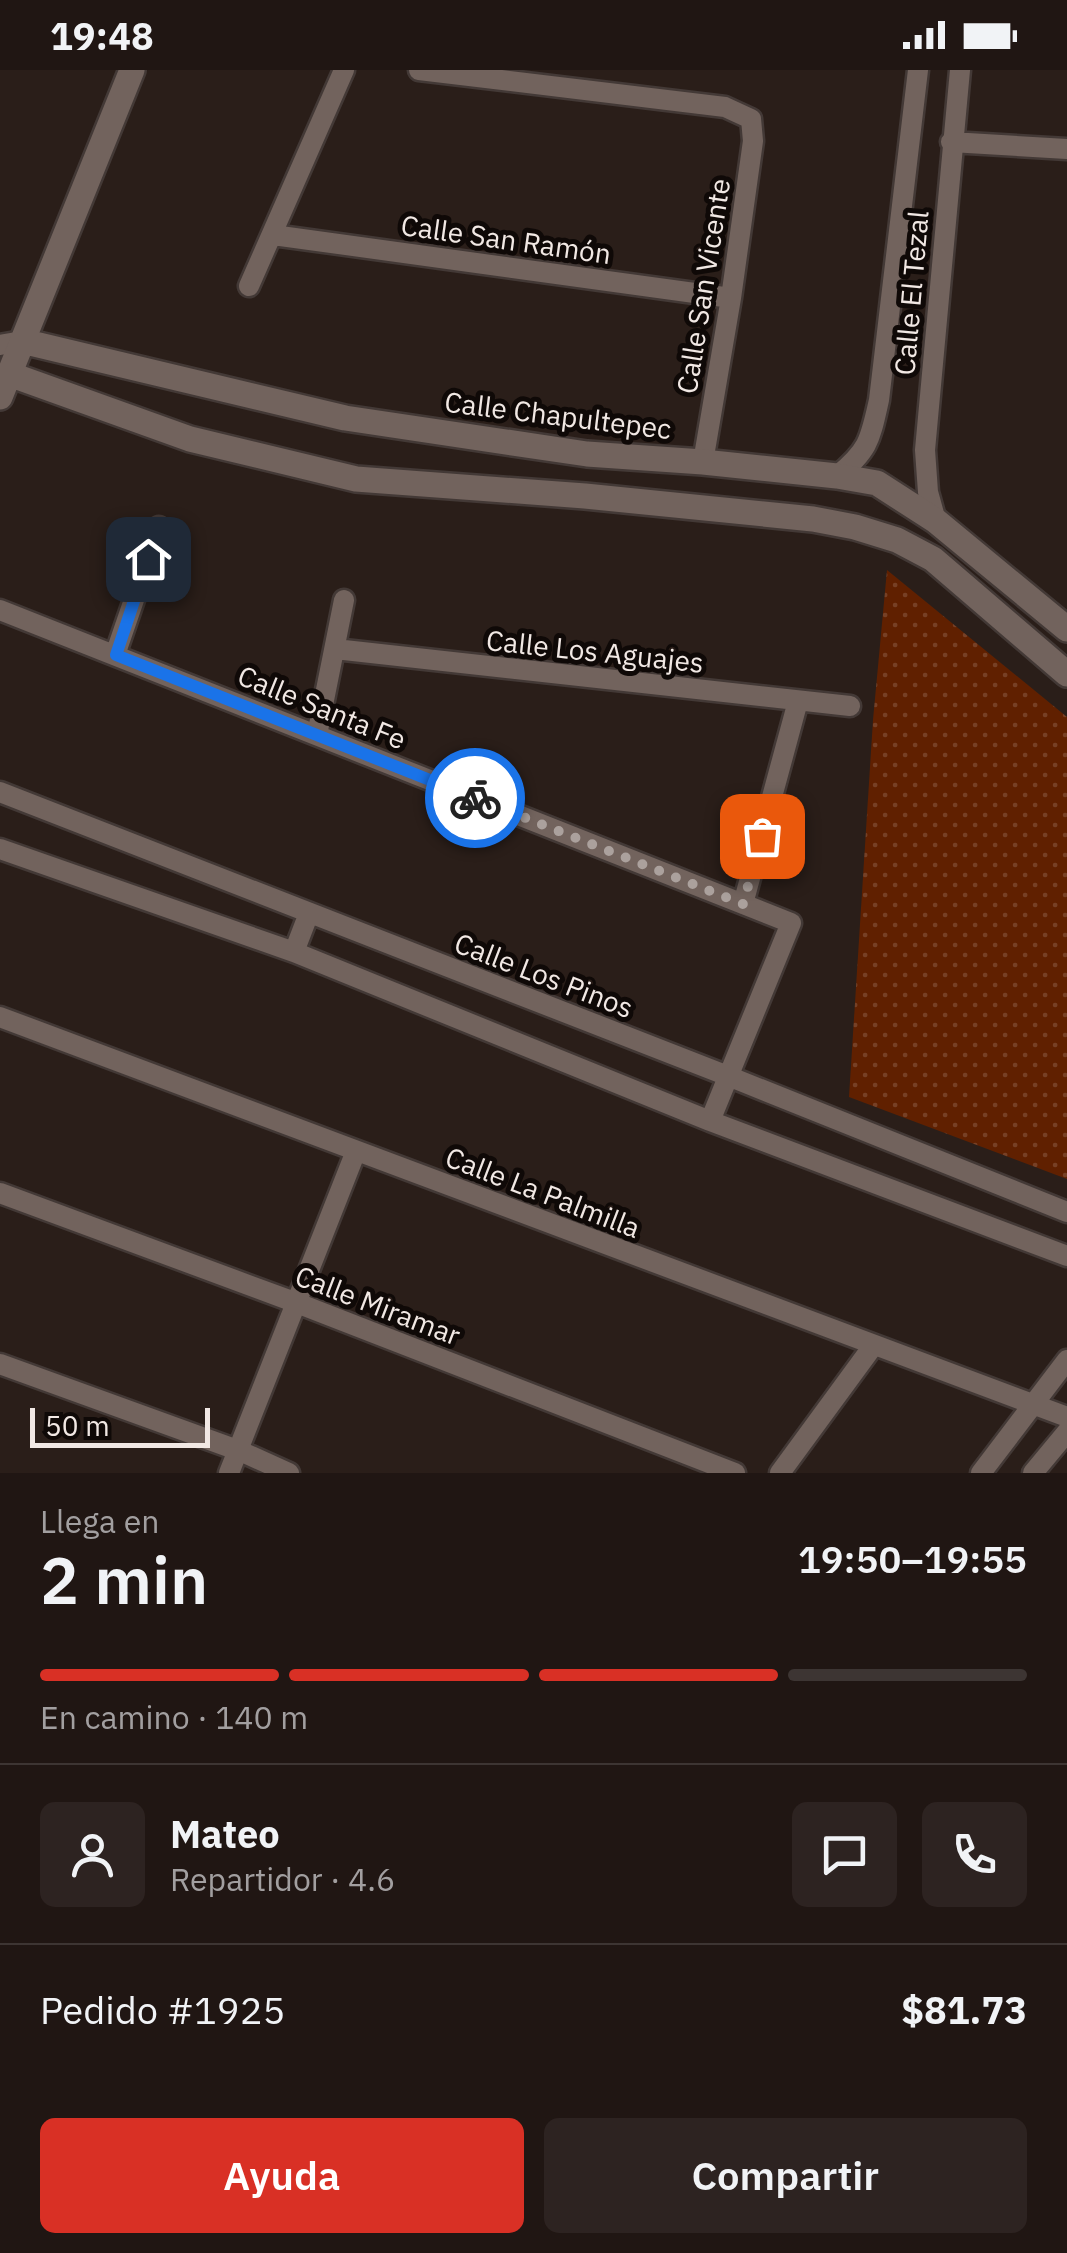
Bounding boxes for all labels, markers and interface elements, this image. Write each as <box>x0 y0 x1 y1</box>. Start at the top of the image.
text: 19:48 <box>50 11 154 60</box>
street label: Calle San Vicente <box>668 176 738 396</box>
street label: Calle San Ramón <box>399 206 613 272</box>
street label: Calle El Tezal <box>885 209 937 377</box>
street label: Calle Chapultepec <box>443 383 673 447</box>
pin <box>106 517 191 602</box>
icon: home <box>121 532 176 587</box>
street label: Calle Los Aguajes <box>484 621 706 681</box>
street label: Calle Santa Fe <box>232 656 412 758</box>
courier <box>425 748 525 848</box>
icon: bike <box>448 771 503 826</box>
pin <box>720 794 805 879</box>
icon: bag <box>735 809 790 864</box>
street label: Calle Los Pinos <box>449 924 639 1026</box>
street label: Calle La Palmilla <box>440 1138 646 1246</box>
street label: Calle Miramar <box>290 1257 466 1353</box>
scale bar <box>30 1403 210 1448</box>
text: 50 m <box>45 1407 110 1444</box>
text: Llega en <box>40 1500 160 1542</box>
text: 19:50–19:55 <box>798 1534 1027 1583</box>
text: 2 min <box>40 1537 208 1622</box>
text: En camino · 140 m <box>40 1696 308 1738</box>
button: person <box>40 1802 145 1907</box>
button: chat <box>792 1802 897 1907</box>
button: phone <box>922 1802 1027 1907</box>
text: Mateo <box>170 1809 280 1858</box>
text: Repartidor · 4.6 <box>170 1858 395 1900</box>
text: Pedido #1925 <box>40 1985 285 2034</box>
text: $81.73 <box>901 1985 1027 2034</box>
button: Ayuda <box>40 2118 524 2233</box>
button: Compartir <box>544 2118 1027 2233</box>

